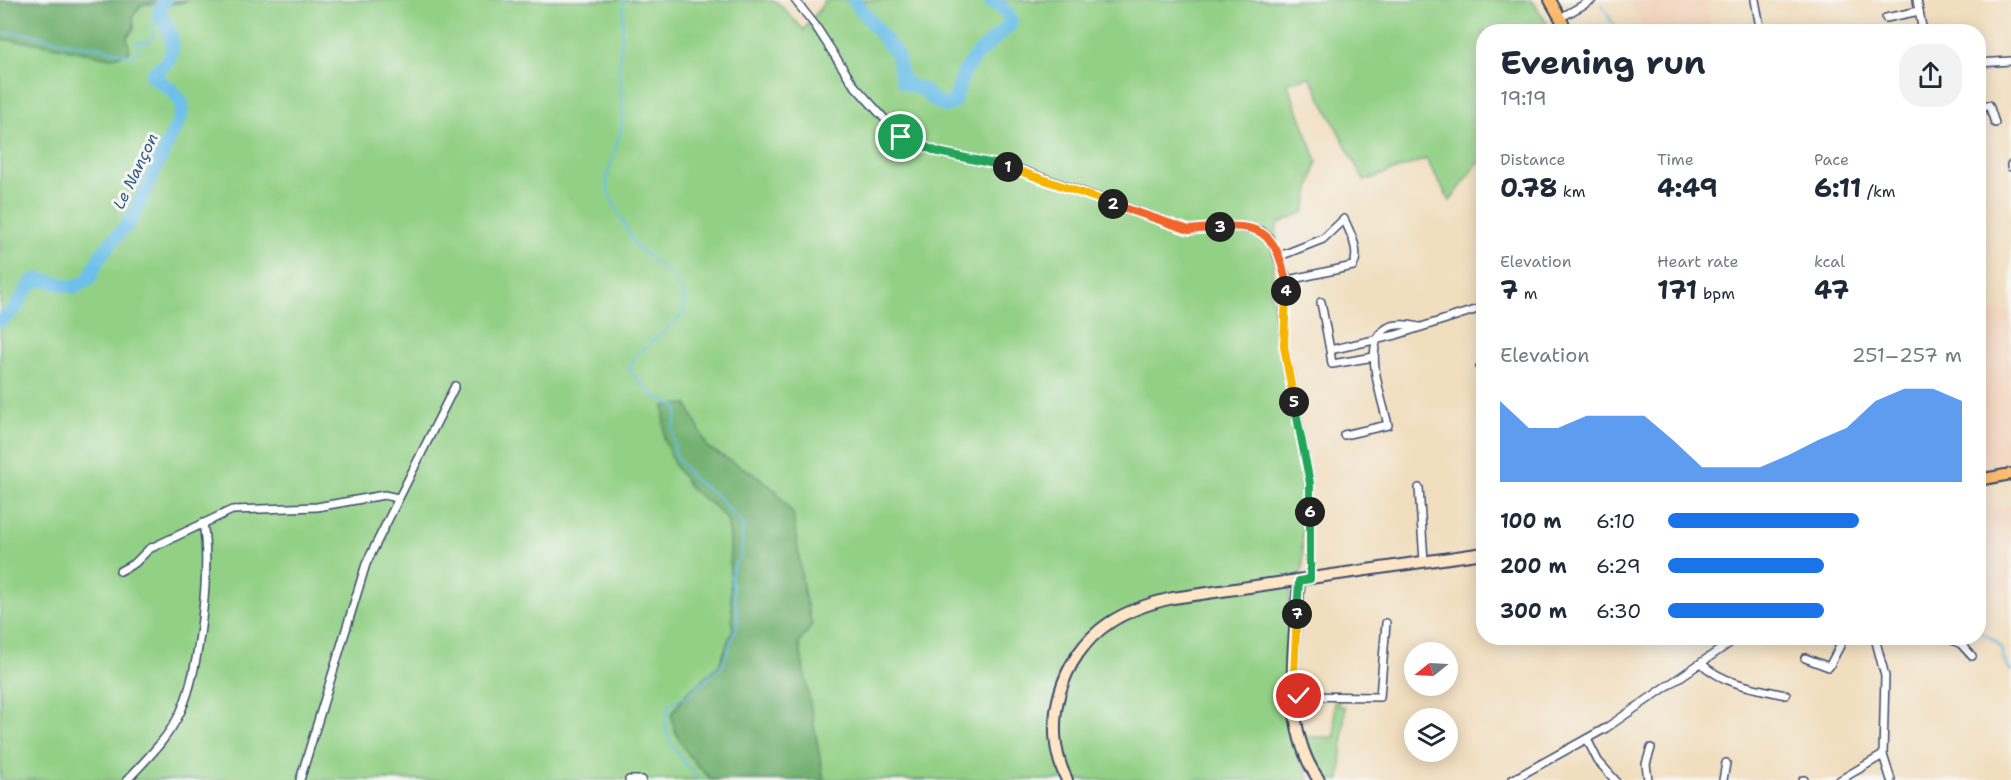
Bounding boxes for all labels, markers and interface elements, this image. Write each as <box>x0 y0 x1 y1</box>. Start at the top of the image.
text: Evening run <box>1500 40 1706 85</box>
button: share <box>1899 44 1962 107</box>
text: 19:19 <box>1500 85 1547 111</box>
pin <box>875 111 926 162</box>
icon: arrive <box>884 120 917 153</box>
water label: Le Nançon <box>108 130 163 213</box>
text: Distance <box>1500 149 1566 170</box>
text: Time <box>1657 149 1694 170</box>
text: Pace <box>1814 149 1849 170</box>
pin: 1 <box>993 152 1023 182</box>
text: 1 <box>1004 156 1012 177</box>
text: 0.78 <box>1500 170 1557 205</box>
text: 4:49 <box>1657 170 1718 205</box>
text: 6:11 <box>1814 170 1862 205</box>
text: km <box>1557 181 1585 202</box>
text: /km <box>1862 181 1896 202</box>
pin: 2 <box>1098 189 1128 219</box>
text: 2 <box>1107 193 1119 214</box>
pin: 3 <box>1205 212 1235 242</box>
text: 3 <box>1214 216 1226 237</box>
text: Elevation <box>1500 251 1572 272</box>
text: Heart rate <box>1657 251 1739 272</box>
text: kcal <box>1814 251 1845 272</box>
text: 7 <box>1500 272 1518 307</box>
text: 171 <box>1657 272 1697 307</box>
text: 47 <box>1814 272 1849 307</box>
pin: 4 <box>1271 276 1301 306</box>
text: 4 <box>1280 280 1292 301</box>
text: m <box>1518 283 1537 304</box>
text: bpm <box>1697 283 1735 304</box>
text: Elevation <box>1500 342 1590 368</box>
text: 251–257 m <box>1852 342 1962 368</box>
pin: 5 <box>1279 387 1309 417</box>
text: 5 <box>1289 391 1299 412</box>
pin: 6 <box>1295 497 1325 527</box>
text: 6 <box>1304 501 1316 522</box>
text: 100 m <box>1500 508 1562 534</box>
text: 6:10 <box>1596 508 1635 534</box>
text: 200 m <box>1500 553 1567 579</box>
text: 6:29 <box>1596 553 1641 579</box>
text: 300 m <box>1500 598 1567 624</box>
text: 6:30 <box>1596 598 1641 624</box>
pin: 7 <box>1282 599 1312 629</box>
text: 7 <box>1291 603 1303 624</box>
north arrow <box>1404 642 1458 696</box>
map controls <box>1404 642 1458 762</box>
pin <box>1273 670 1324 721</box>
icon: check <box>1282 679 1315 712</box>
button: layers <box>1404 708 1458 762</box>

